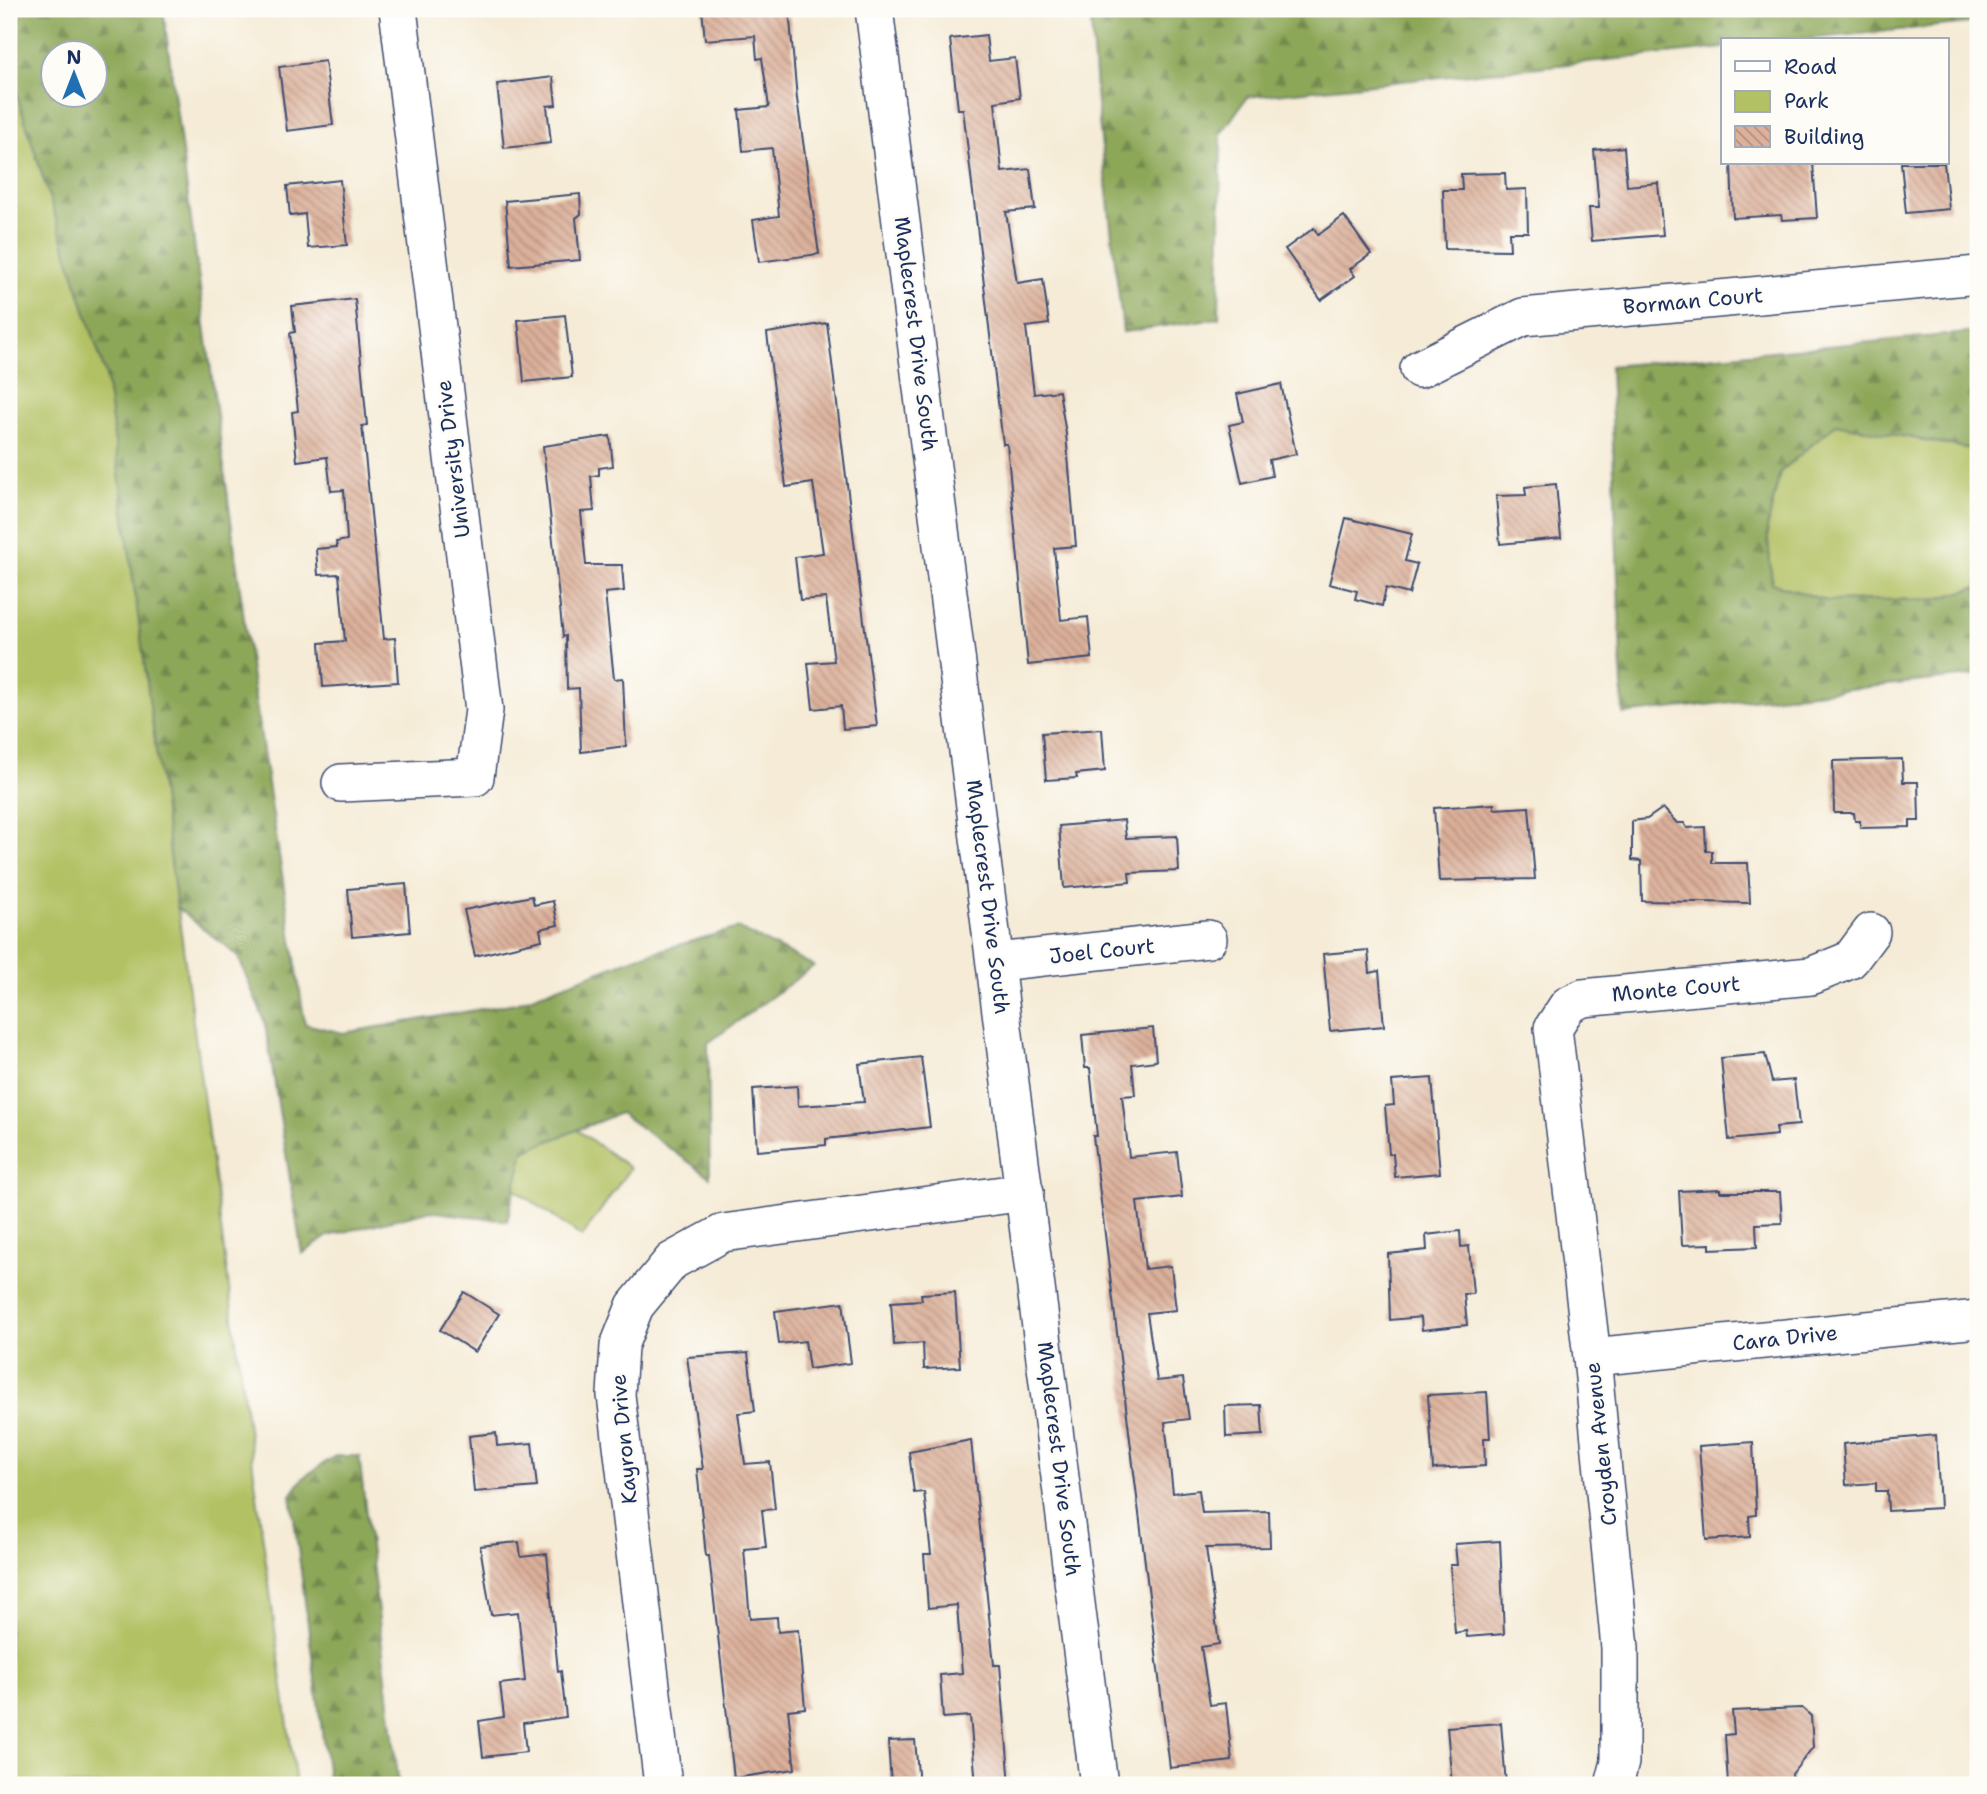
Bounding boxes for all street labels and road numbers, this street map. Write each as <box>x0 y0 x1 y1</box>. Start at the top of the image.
street label: Maplecrest Drive South <box>888 215 944 453</box>
street label: Borman Court <box>1622 281 1764 321</box>
street label: University Drive <box>429 378 477 540</box>
street label: Maplecrest Drive South <box>960 778 1016 1016</box>
street label: Joel Court <box>1048 932 1156 970</box>
street label: Monte Court <box>1611 969 1741 1009</box>
street label: Cara Drive <box>1731 1319 1839 1357</box>
street label: Maplecrest Drive South <box>1031 1340 1087 1578</box>
street label: Croyden Avenue <box>1578 1361 1624 1527</box>
street label: Kayron Drive <box>604 1373 644 1505</box>

